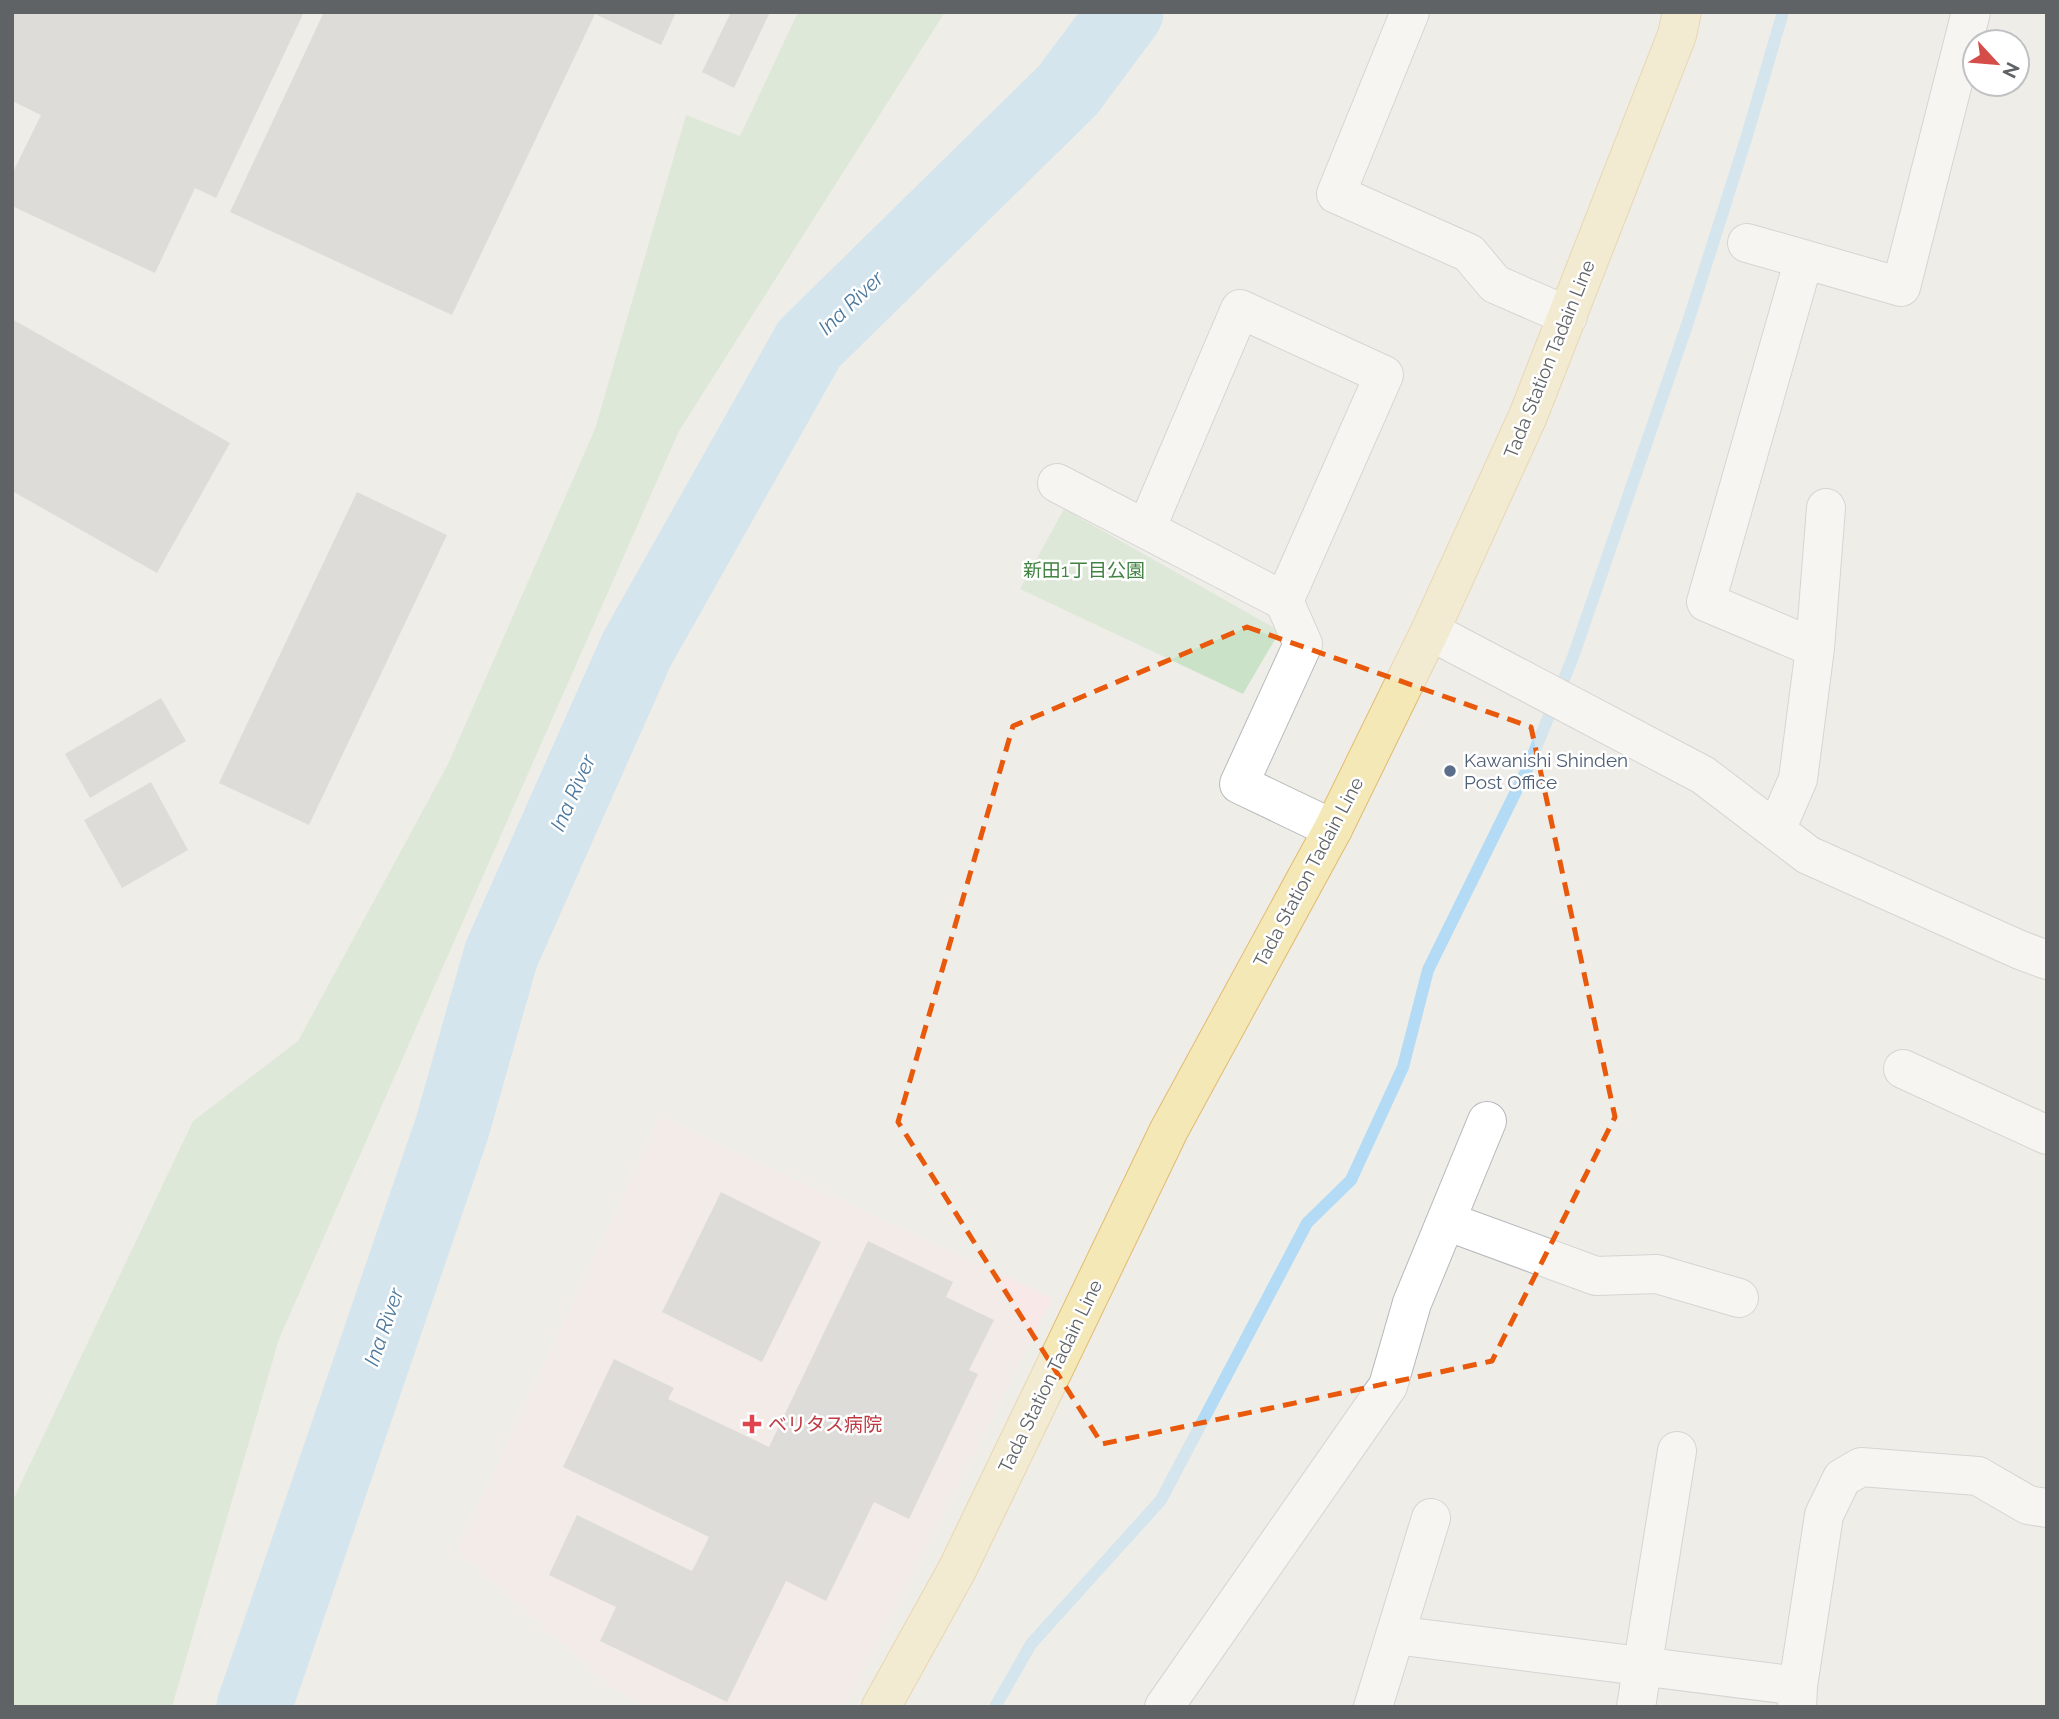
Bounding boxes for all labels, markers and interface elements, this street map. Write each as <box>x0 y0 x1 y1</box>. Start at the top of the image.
north arrow <box>1961 28 2031 98</box>
text: N <box>1998 59 2024 82</box>
street label: Tada Station Tadain Line <box>1499 257 1599 461</box>
water label: Ina River <box>813 265 889 340</box>
park label: 新田1丁目公園 <box>1023 559 1145 581</box>
place label: Kawanishi Shinden Post Office <box>1464 749 1628 793</box>
water label: Ina River <box>545 750 601 835</box>
marker: Kawanishi Shinden Post Office <box>1442 763 1458 779</box>
street label: Tada Station Tadain Line <box>1249 773 1367 971</box>
street label: Tada Station Tadain Line <box>994 1276 1106 1476</box>
water label: Ina River <box>359 1284 409 1369</box>
place label: ベリタス病院 <box>768 1413 882 1435</box>
marker: ベリタス病院 <box>742 1414 762 1434</box>

